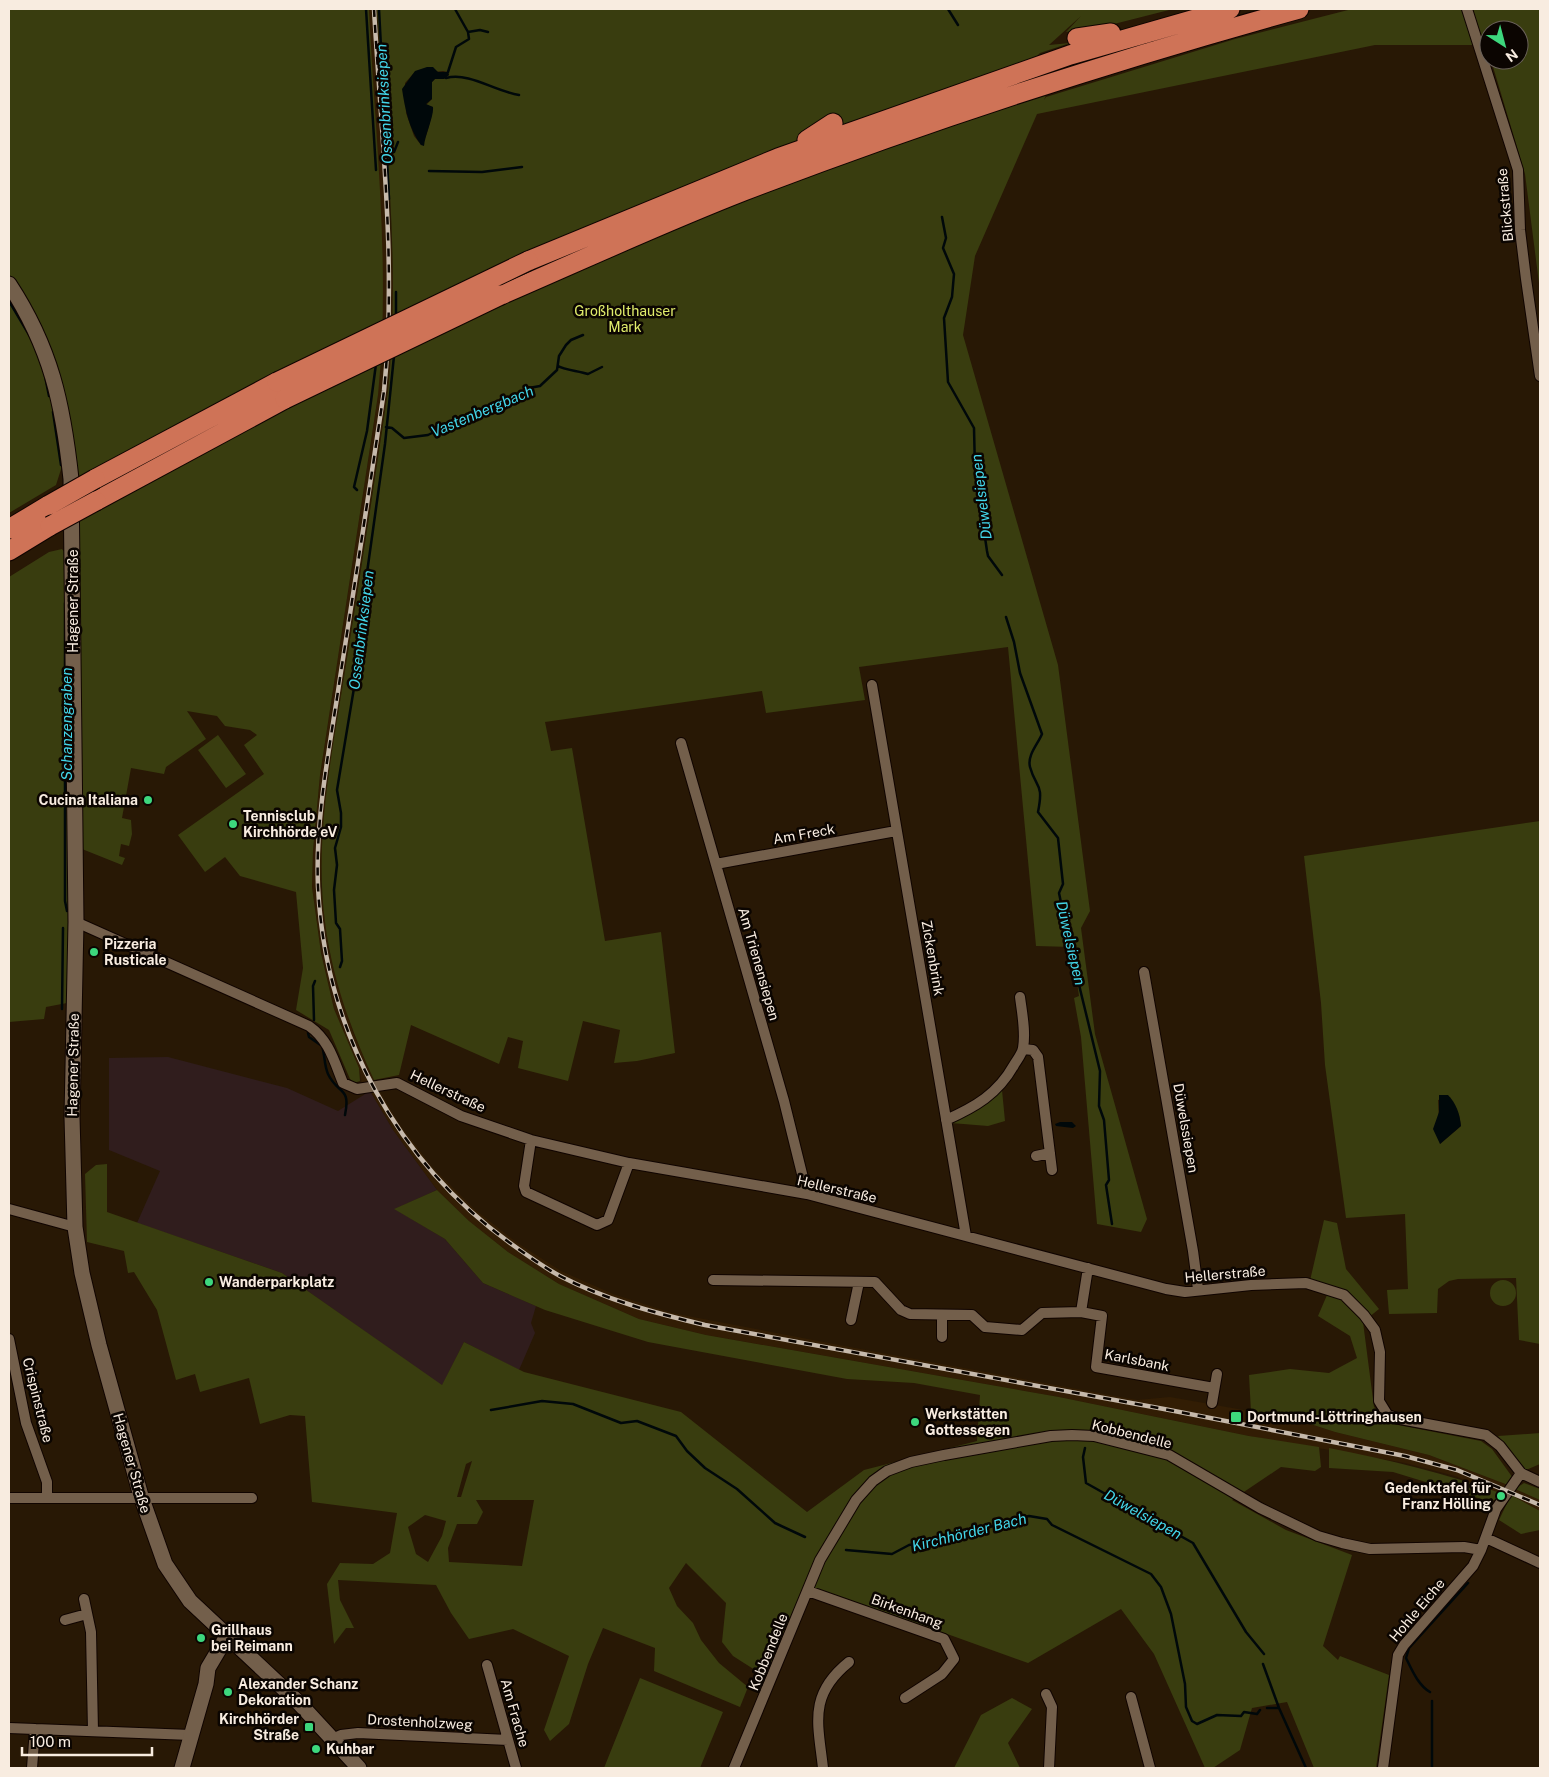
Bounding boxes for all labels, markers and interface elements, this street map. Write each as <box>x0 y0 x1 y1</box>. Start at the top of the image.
north arrow <box>1479 20 1529 70</box>
water label: Ossenbrinksiepen <box>372 43 396 165</box>
text: N <box>1503 46 1521 65</box>
street label: Blickstraße <box>1494 168 1516 242</box>
park label: Großholthauser Mark <box>574 303 676 335</box>
water label: Vastenbergbach <box>428 382 536 440</box>
water label: Düwelsiepen <box>967 453 995 541</box>
street label: Hagener Straße <box>65 549 81 653</box>
water label: Ossenbrinksiepen <box>345 569 377 691</box>
water label: Schanzengraben <box>58 667 75 781</box>
place label: Cucina Italiana <box>39 792 138 808</box>
marker: Cucina Italiana <box>142 794 154 806</box>
place label: Tennisclub Kirchhörde eV <box>243 808 338 840</box>
marker: Tennisclub Kirchhörde eV <box>227 818 239 830</box>
street label: Am Freck <box>772 821 836 847</box>
water label: Düwelsiepen <box>1053 899 1089 987</box>
street label: Am Trienensiepen <box>735 906 783 1022</box>
street label: Zickenbrink <box>918 919 948 997</box>
place label: Pizzeria Rusticale <box>104 936 167 968</box>
marker: Pizzeria Rusticale <box>88 946 100 958</box>
street label: Hagener Straße <box>64 1013 82 1117</box>
street label: Hellerstraße <box>408 1067 488 1115</box>
street label: Düwelssiepen <box>1170 1082 1202 1174</box>
street label: Hellerstraße <box>796 1172 879 1206</box>
street label: Hellerstraße <box>1184 1262 1266 1286</box>
place label: Wanderparkplatz <box>219 1274 334 1290</box>
marker: Wanderparkplatz <box>203 1276 215 1288</box>
street label: Karlsbank <box>1103 1346 1171 1374</box>
street label: Crispinstraße <box>20 1356 56 1444</box>
place label: Werkstätten Gottessegen <box>925 1406 1010 1438</box>
place label: Dortmund-Löttringhausen <box>1247 1409 1422 1425</box>
marker: Dortmund-Löttringhausen <box>1229 1410 1243 1424</box>
street label: Hagener Straße <box>110 1411 154 1515</box>
marker: Werkstätten Gottessegen <box>909 1416 921 1428</box>
street label: Kobbendelle <box>1090 1416 1174 1452</box>
place label: Gedenktafel für Franz Hölling <box>1385 1480 1491 1512</box>
water label: Düwelsiepen <box>1101 1486 1185 1542</box>
marker: Gedenktafel für Franz Hölling <box>1495 1490 1507 1502</box>
water label: Kirchhörder Bach <box>910 1510 1028 1554</box>
street label: Hohle Eiche <box>1386 1575 1448 1645</box>
street label: Birkenhang <box>869 1591 945 1631</box>
street label: Kobbendelle <box>745 1611 791 1693</box>
place label: Grillhaus bei Reimann <box>211 1622 293 1654</box>
marker: Grillhaus bei Reimann <box>195 1632 207 1644</box>
place label: Alexander Schanz Dekoration <box>238 1676 358 1708</box>
street label: Am Frache <box>498 1677 532 1749</box>
marker: Alexander Schanz Dekoration <box>222 1686 234 1698</box>
place label: Kirchhörder Straße <box>219 1711 299 1743</box>
street label: Drostenholzweg <box>367 1711 473 1733</box>
marker: Kirchhörder Straße <box>303 1721 315 1733</box>
scale bar <box>22 1724 152 1756</box>
text: 100 m <box>30 1733 71 1750</box>
place label: Kuhbar <box>326 1741 375 1757</box>
marker: Kuhbar <box>310 1743 322 1755</box>

